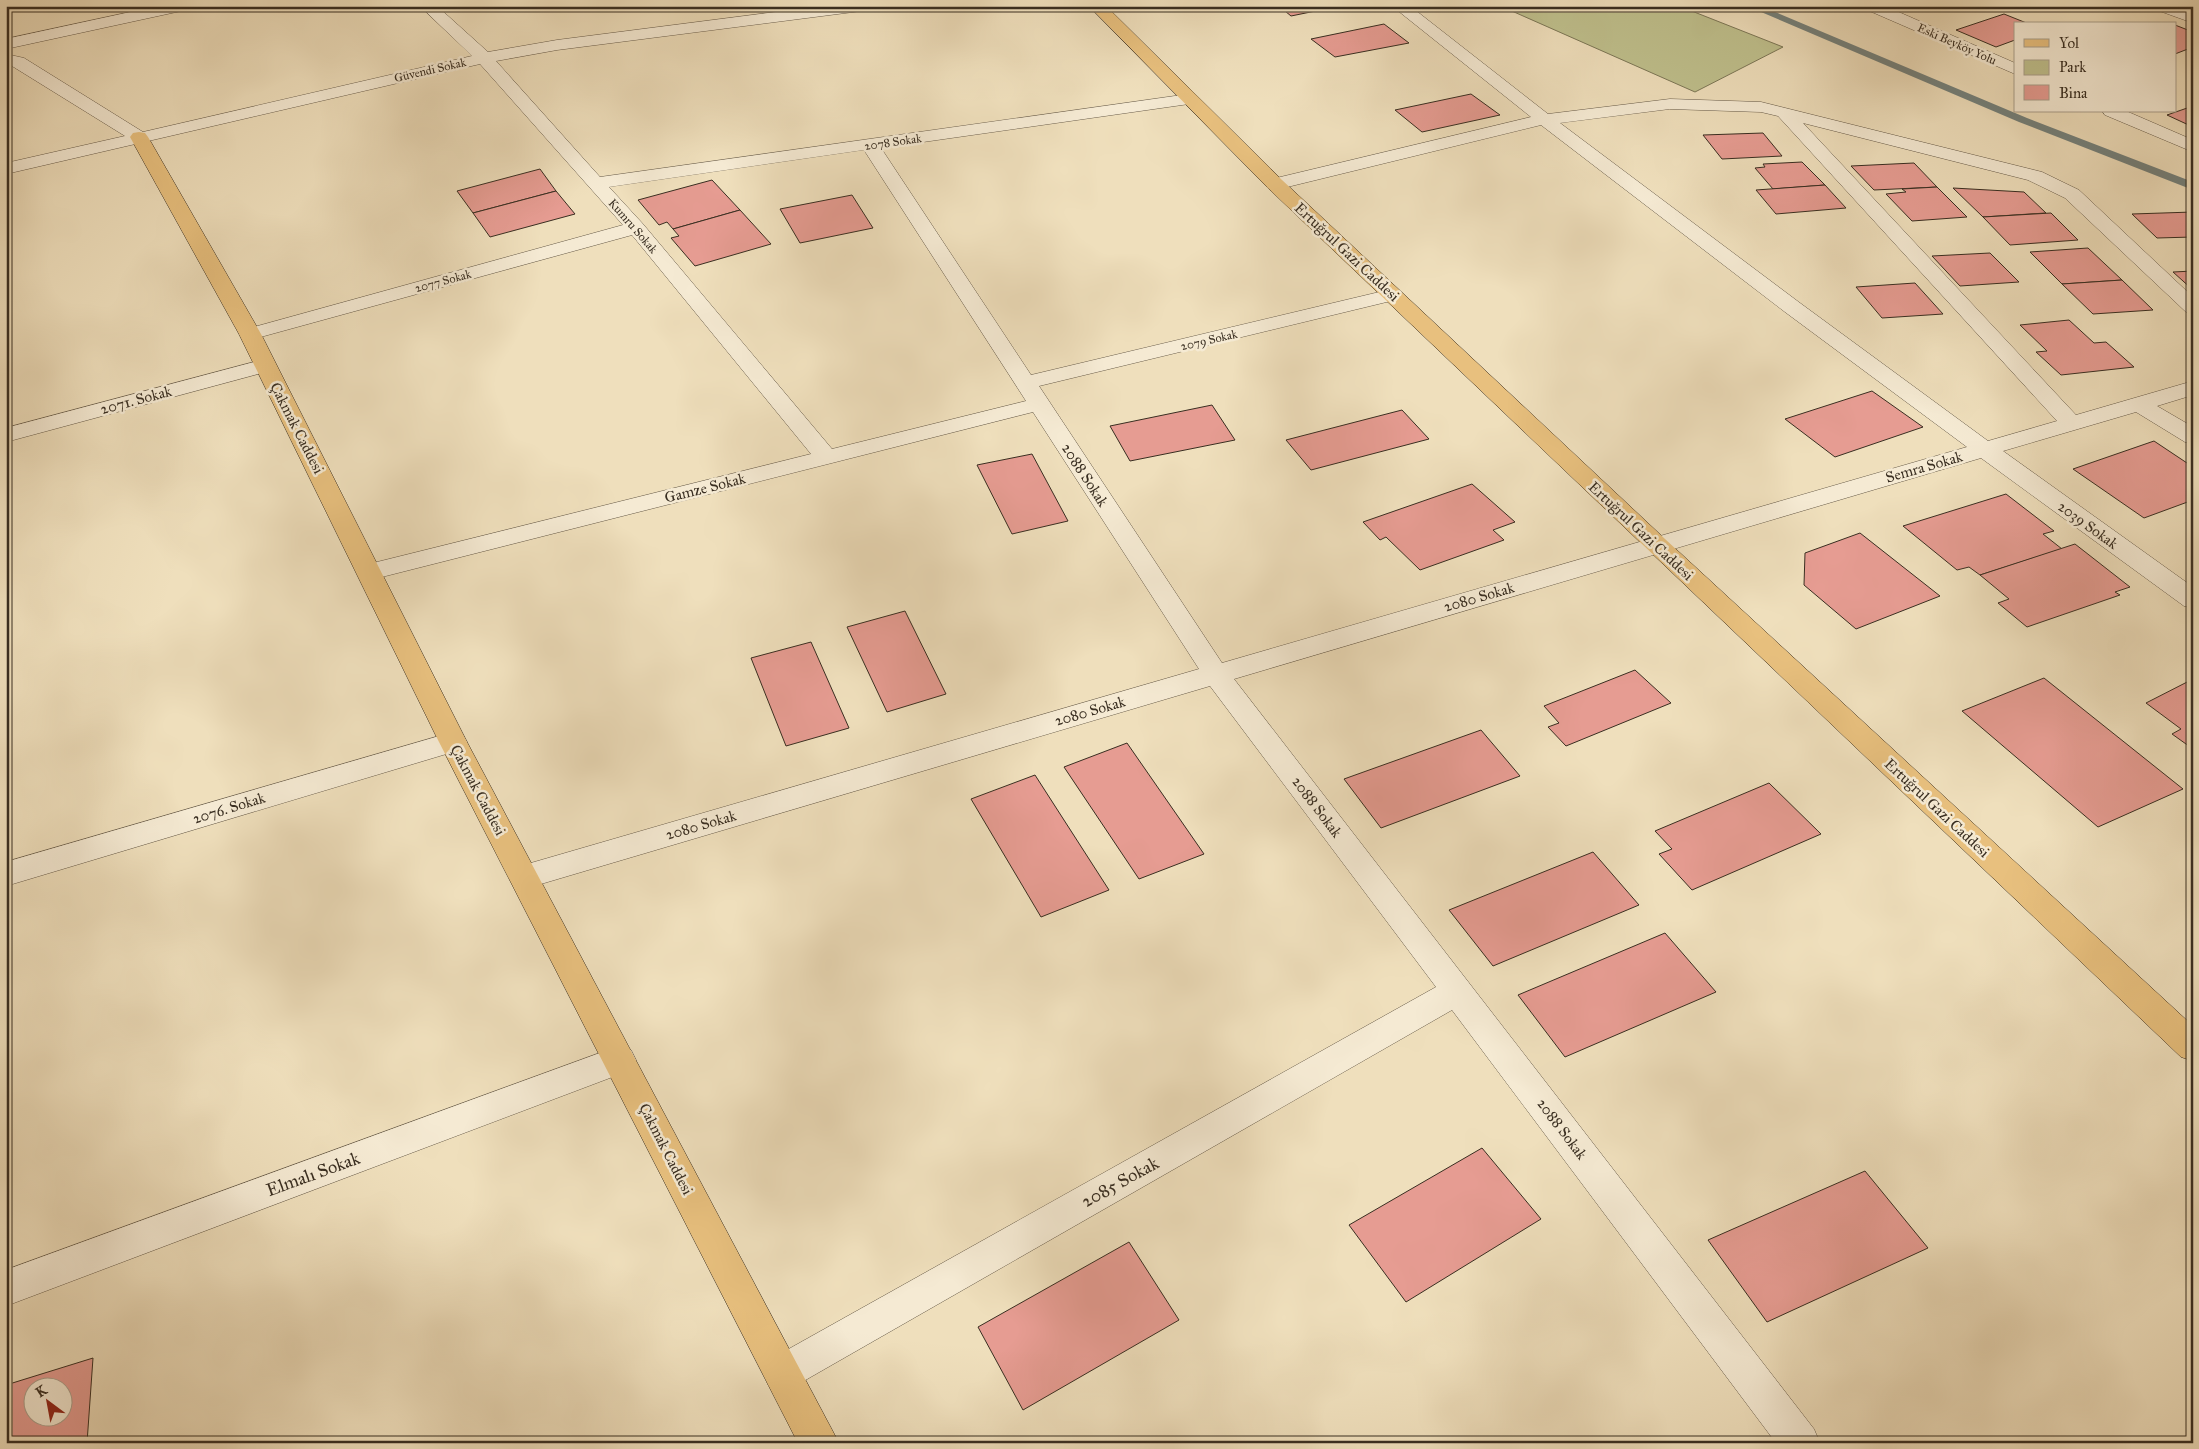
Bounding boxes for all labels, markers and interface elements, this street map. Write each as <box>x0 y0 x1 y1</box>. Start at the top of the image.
street label: Eski Beyköy Yolu <box>1915 20 1999 68</box>
legend <box>2014 22 2176 112</box>
text: Yol <box>2059 34 2080 52</box>
street label: Güvendi Sokak <box>393 55 468 85</box>
text: Park <box>2059 58 2086 76</box>
text: Bina <box>2059 84 2088 102</box>
street label: 2078 Sokak <box>864 131 923 153</box>
street label: Kumru Sokak <box>606 196 661 256</box>
street label: Ertuğrul Gazi Caddesi <box>1291 199 1403 305</box>
street label: 2077 Sokak <box>413 267 473 295</box>
street label: 2079 Sokak <box>1179 327 1239 353</box>
street label: Çakmak Caddesi <box>266 379 328 477</box>
street label: 2071. Sokak <box>98 382 174 418</box>
street label: 2088 Sokak <box>1058 440 1112 510</box>
street label: Semra Sokak <box>1883 447 1965 487</box>
street label: Gamze Sokak <box>663 469 747 507</box>
street label: Ertuğrul Gazi Caddesi <box>1585 478 1697 584</box>
street label: 2039 Sokak <box>2054 497 2122 553</box>
street label: 2080 Sokak <box>1442 578 1516 616</box>
street label: 2080 Sokak <box>1053 692 1127 730</box>
street label: Çakmak Caddesi <box>447 742 509 838</box>
street label: Ertuğrul Gazi Caddesi <box>1881 755 1993 861</box>
street label: 2088 Sokak <box>1288 773 1346 841</box>
street label: 2076. Sokak <box>191 788 267 828</box>
street label: 2080 Sokak <box>664 806 738 844</box>
street label: 2088 Sokak <box>1533 1095 1591 1163</box>
street label: Çakmak Caddesi <box>635 1100 697 1198</box>
street label: Elmalı Sokak <box>263 1147 363 1201</box>
street label: 2085 Sokak <box>1078 1151 1163 1212</box>
north arrow <box>22 1376 72 1426</box>
text: K <box>33 1381 51 1401</box>

